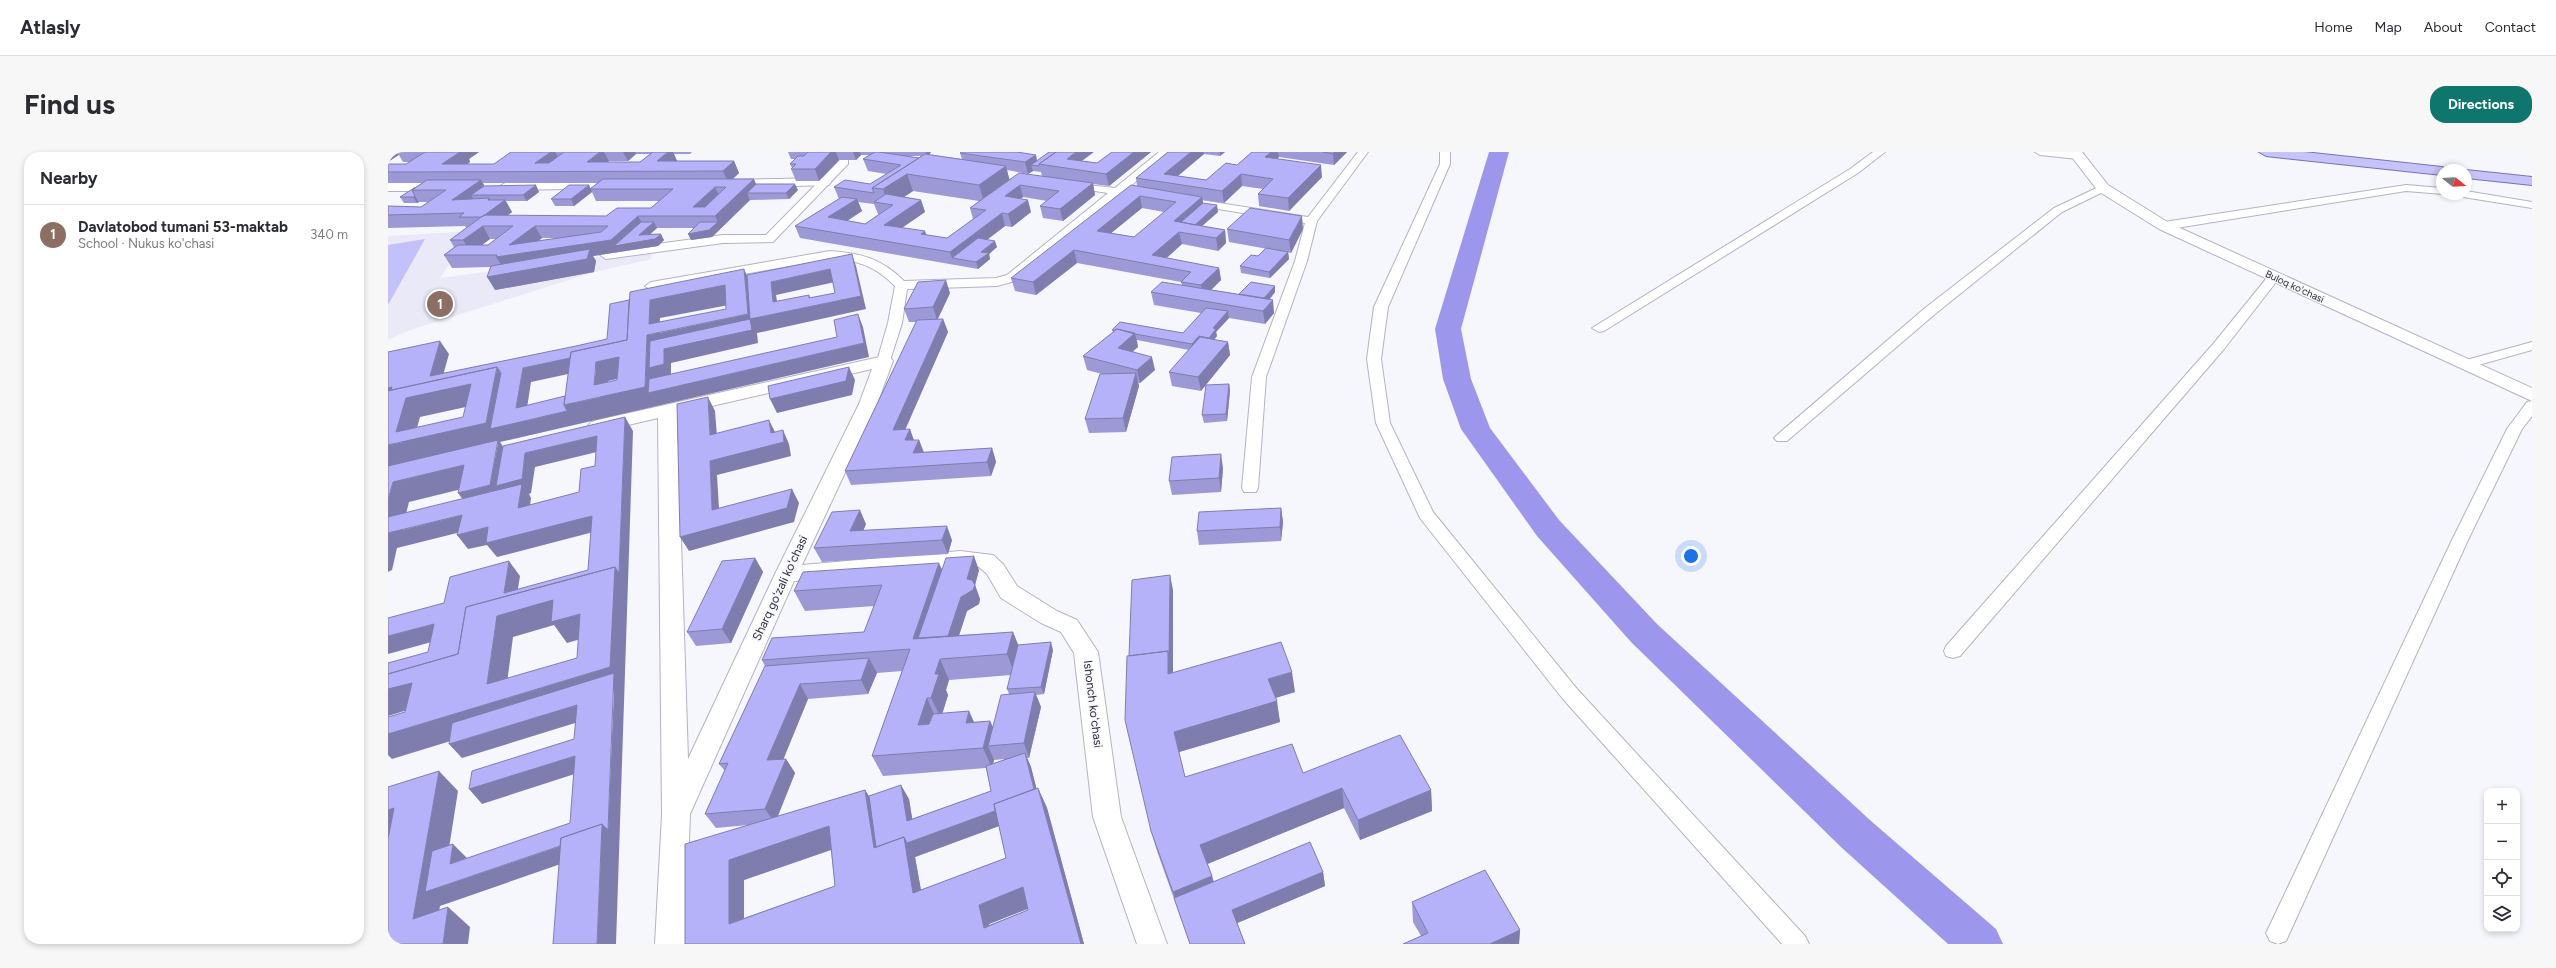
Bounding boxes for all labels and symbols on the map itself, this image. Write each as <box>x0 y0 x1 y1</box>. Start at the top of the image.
north arrow <box>2436 164 2472 200</box>
street label: Buloq ko'chasi <box>2263 267 2326 306</box>
pin: 1 <box>427 289 453 319</box>
street label: Sharq goʻzali koʻchasi <box>750 533 810 643</box>
your location <box>1681 546 1701 566</box>
street label: Ishonch koʻchasi <box>1081 659 1105 749</box>

